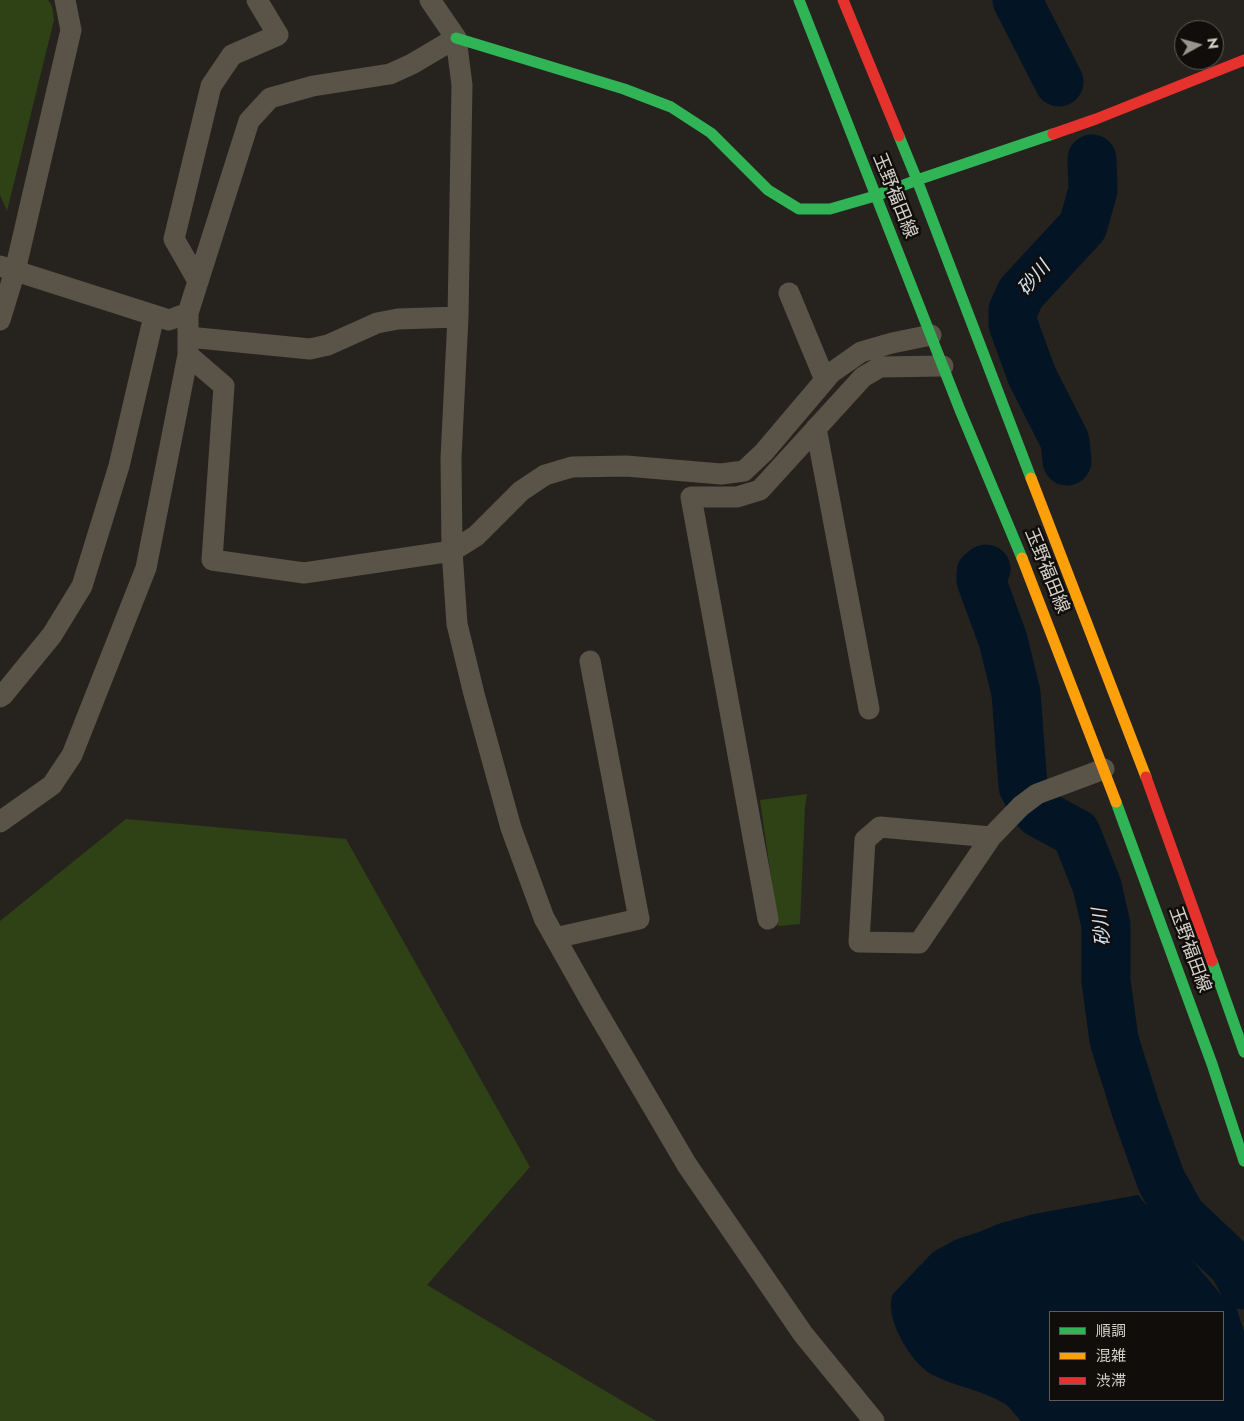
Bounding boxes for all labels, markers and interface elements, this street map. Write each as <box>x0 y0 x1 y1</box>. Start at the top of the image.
north arrow <box>1174 20 1224 70</box>
text: N <box>1202 37 1223 50</box>
street label: 玉野福田線 <box>867 150 921 242</box>
water label: 砂川 <box>1014 257 1056 301</box>
street label: 玉野福田線 <box>1019 525 1073 617</box>
street label: 玉野福田線 <box>1163 904 1215 996</box>
water label: 砂川 <box>1090 907 1116 947</box>
legend <box>1049 1311 1224 1401</box>
text: 順調 <box>1096 1320 1126 1342</box>
text: 混雑 <box>1096 1345 1126 1367</box>
text: 渋滞 <box>1096 1370 1126 1392</box>

